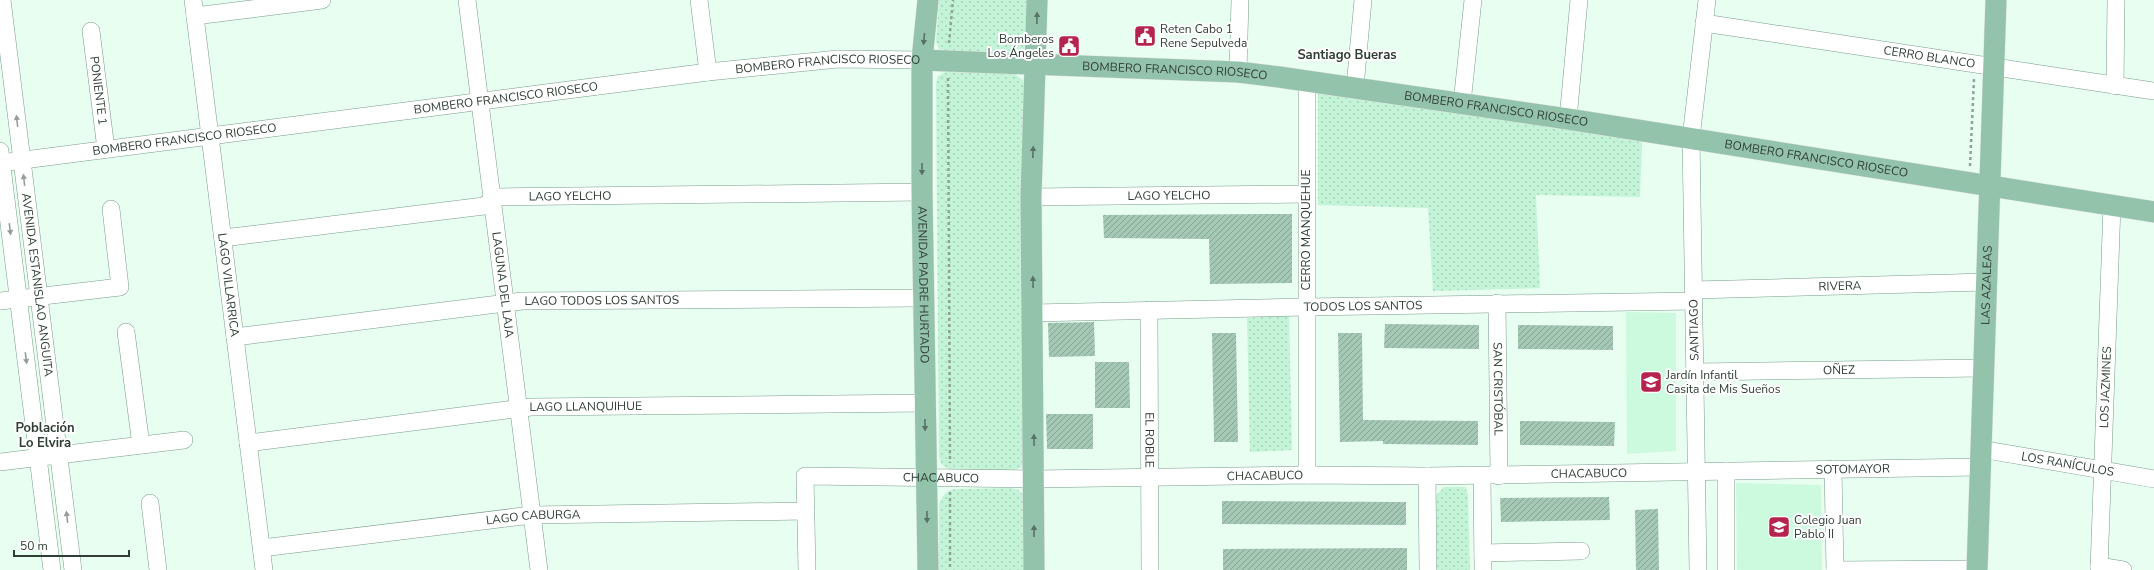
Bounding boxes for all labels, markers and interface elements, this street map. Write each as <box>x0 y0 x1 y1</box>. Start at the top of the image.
one-way arrow <box>1034 11 1040 24</box>
place label: Reten Cabo 1 Rene Sepulveda <box>1160 21 1247 51</box>
public building icon: Reten Cabo 1 Rene Sepulveda <box>1132 23 1158 49</box>
place label: Bomberos Los Ángeles <box>987 31 1054 61</box>
one-way arrow <box>921 33 928 45</box>
public building icon: Bomberos Los Ángeles <box>1056 33 1082 59</box>
street label: CERRO BLANCO <box>1883 42 1976 72</box>
district label: Santiago Bueras <box>1297 46 1397 64</box>
street label: BOMBERO FRANCISCO RIOSECO <box>734 51 920 77</box>
street label: PONIENTE 1 <box>86 55 111 126</box>
street label: BOMBERO FRANCISCO RIOSECO <box>1082 58 1268 84</box>
street label: BOMBERO FRANCISCO RIOSECO <box>413 78 599 118</box>
street label: BOMBERO FRANCISCO RIOSECO <box>1403 87 1589 130</box>
one-way arrow <box>14 115 20 127</box>
street label: BOMBERO FRANCISCO RIOSECO <box>91 120 278 159</box>
street label: BOMBERO FRANCISCO RIOSECO <box>1723 136 1909 181</box>
one-way arrow <box>1029 146 1036 158</box>
one-way arrow <box>919 163 925 176</box>
street label: CERRO MANQUEHUE <box>1298 169 1314 291</box>
one-way arrow <box>21 174 27 186</box>
street label: LAGO YELCHO <box>1128 187 1210 204</box>
street label: LAGO YELCHO <box>529 188 612 205</box>
street label: AVENIDA ESTANISLAO ANGUITA <box>18 192 57 378</box>
street label: AVENIDA PADRE HURTADO <box>914 206 933 363</box>
one-way arrow <box>7 223 13 235</box>
street label: LAGUNA DEL LAJA <box>488 231 518 339</box>
street label: LAGO VILLARRICA <box>214 232 243 338</box>
street label: LAS AZALEAS <box>1977 245 1996 325</box>
one-way arrow <box>1029 276 1036 288</box>
street label: RIVERA <box>1818 277 1862 295</box>
street label: LAGO TODOS LOS SANTOS <box>524 292 679 309</box>
street label: TODOS LOS SANTOS <box>1303 297 1422 315</box>
street label: SANTIAGO <box>1685 299 1703 361</box>
street label: SAN CRISTÓBAL <box>1489 342 1507 436</box>
street label: LOS JAZMINES <box>2096 346 2115 428</box>
one-way arrow <box>22 352 29 364</box>
street label: OÑEZ <box>1823 362 1855 378</box>
place label: Jardín Infantil Casita de Mis Sueños <box>1665 367 1781 397</box>
school or university icon: Jardín Infantil Casita de Mis Sueños <box>1638 369 1664 395</box>
street label: LAGO LLANQUIHUE <box>529 398 642 415</box>
street label: EL ROBLE <box>1141 412 1158 468</box>
district label: Población Lo Elvira <box>15 419 75 452</box>
one-way arrow <box>922 419 928 432</box>
one-way arrow <box>1031 433 1037 446</box>
street label: LOS RANÍCULOS <box>2020 448 2115 480</box>
street label: SOTOMAYOR <box>1816 460 1890 478</box>
street label: CHACABUCO <box>1551 465 1627 482</box>
street label: CHACABUCO <box>1227 467 1303 484</box>
street label: CHACABUCO <box>903 469 979 486</box>
street label: LAGO CABURGA <box>485 506 581 529</box>
one-way arrow <box>64 511 70 523</box>
one-way arrow <box>924 511 930 524</box>
place label: Colegio Juan Pablo II <box>1794 512 1862 542</box>
school or university icon: Colegio Juan Pablo II <box>1766 514 1792 540</box>
one-way arrow <box>1031 524 1037 537</box>
scale bar <box>14 532 129 558</box>
text: 50 m <box>20 538 48 554</box>

